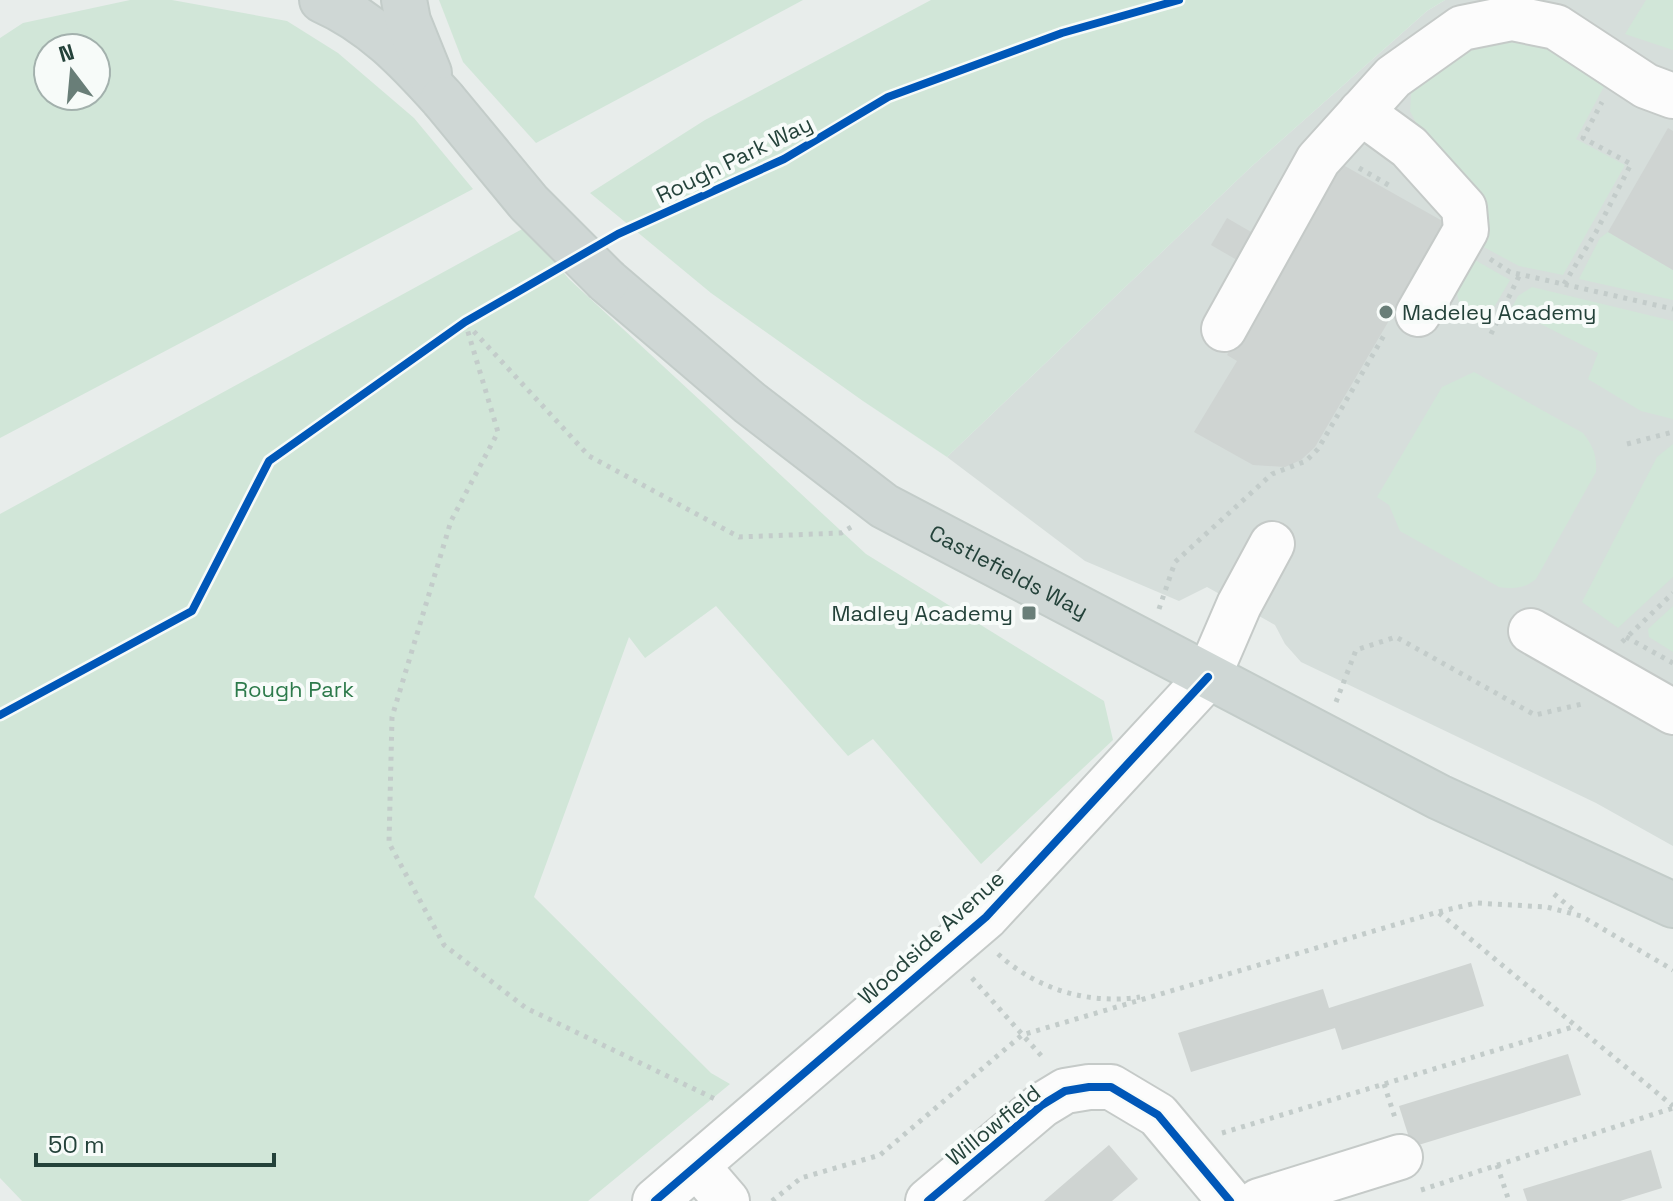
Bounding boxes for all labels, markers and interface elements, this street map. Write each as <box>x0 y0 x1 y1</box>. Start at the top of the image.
north arrow <box>32 32 112 112</box>
text: N <box>56 37 77 68</box>
street label: Rough Park Way <box>651 109 817 209</box>
place label: Madeley Academy <box>1402 298 1597 326</box>
marker: Madeley Academy <box>1377 303 1395 321</box>
street label: Castlefields Way <box>925 518 1093 625</box>
place label: Madley Academy <box>831 599 1013 627</box>
marker: Madley Academy <box>1020 604 1038 622</box>
park label: Rough Park <box>234 675 354 703</box>
street label: Woodside Avenue <box>852 864 1010 1010</box>
street label: Willowfield <box>940 1078 1046 1172</box>
scale bar <box>36 1117 274 1167</box>
text: 50 m <box>48 1129 105 1160</box>

